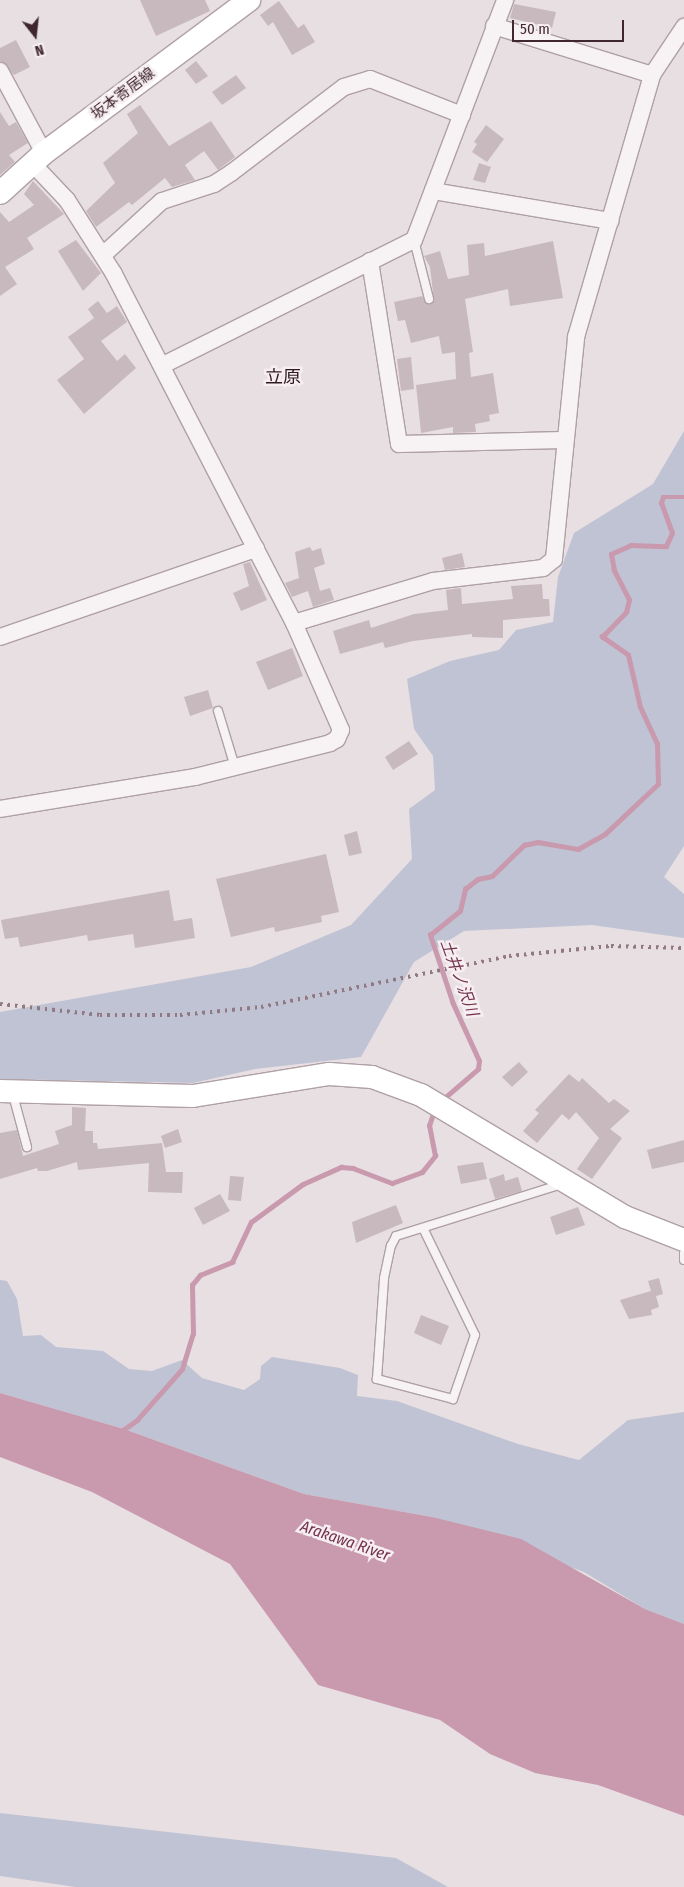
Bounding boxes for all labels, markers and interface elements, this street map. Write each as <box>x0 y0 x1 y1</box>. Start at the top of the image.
north arrow <box>10 10 60 60</box>
scale bar <box>514 10 626 42</box>
text: 50 m <box>520 20 550 38</box>
text: N <box>33 41 46 59</box>
street label: 坂本寄居線 <box>88 64 158 124</box>
district label: 立原 <box>265 366 301 388</box>
water label: 土井ノ沢川 <box>436 937 482 1019</box>
water label: Arakawa River <box>298 1517 392 1565</box>

